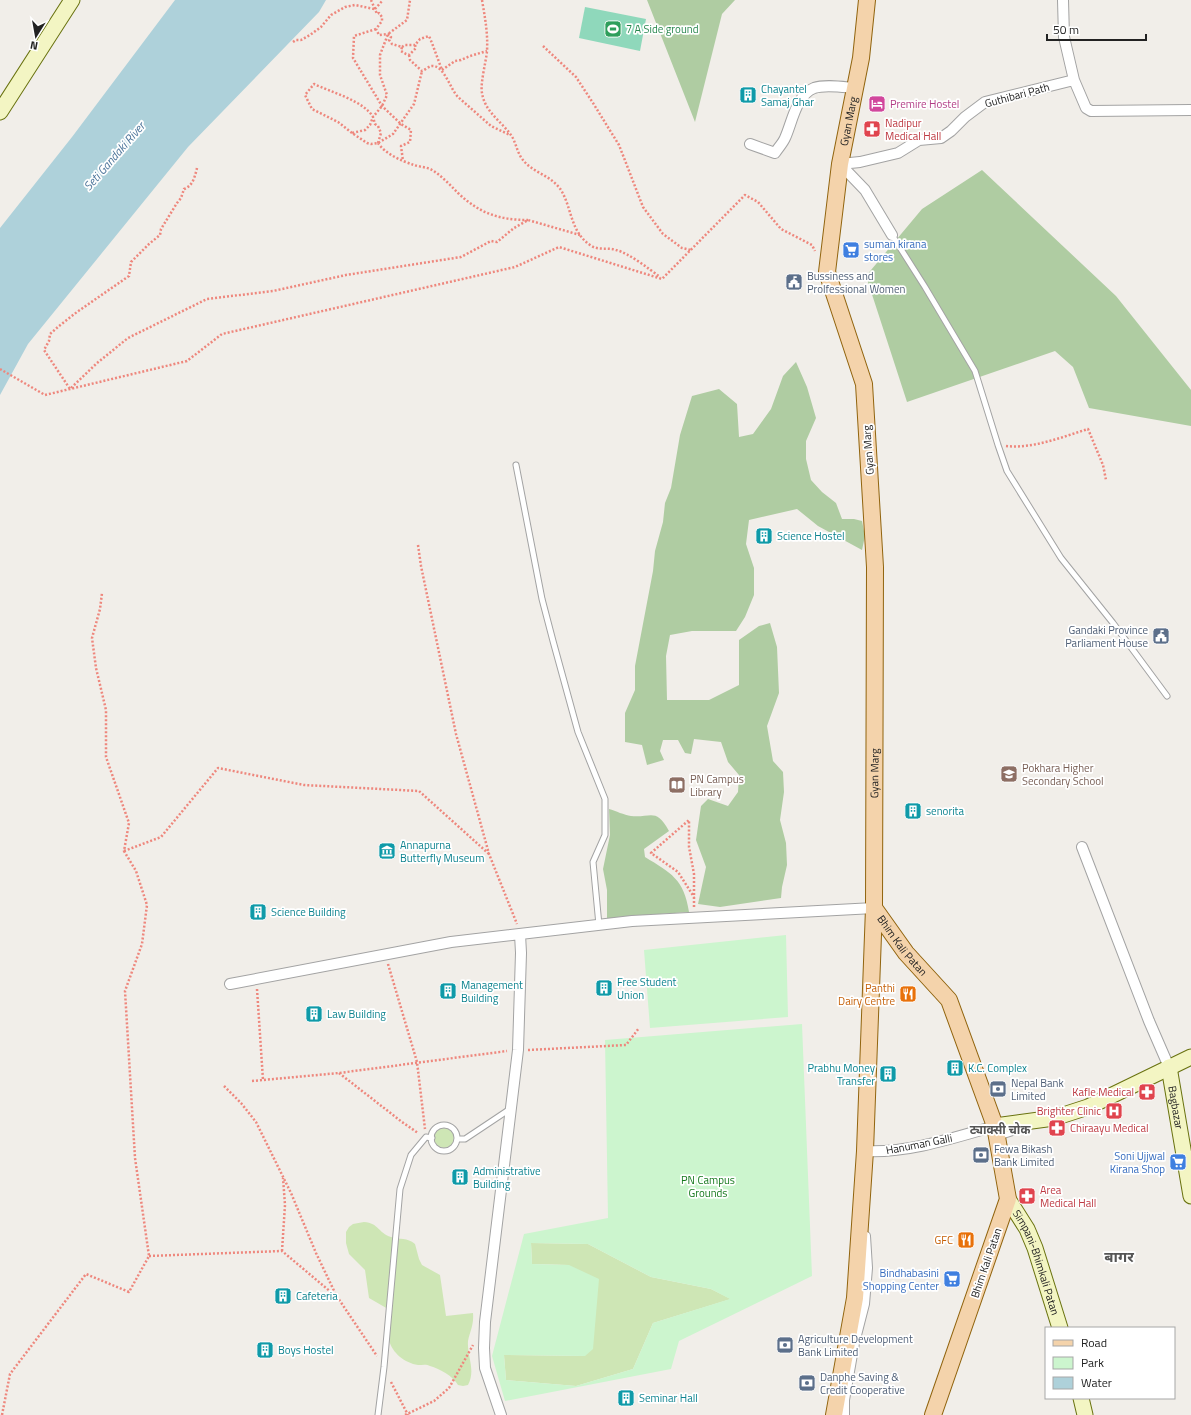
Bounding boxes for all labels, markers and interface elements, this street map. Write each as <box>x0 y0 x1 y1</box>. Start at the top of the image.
north arrow <box>16 16 56 56</box>
scale bar <box>1047 16 1146 42</box>
sports icon: 7 A Side ground <box>603 19 623 39</box>
text: 50 m <box>1053 20 1079 39</box>
place label: 7 A Side ground <box>626 21 699 37</box>
text: N <box>29 37 39 54</box>
street label: Guthibari Path <box>983 79 1051 111</box>
place label: Chayantel Samaj Ghar <box>761 81 814 110</box>
building icon: Chayantel Samaj Ghar <box>738 85 758 105</box>
hotel icon: Premire Hostel <box>867 94 887 114</box>
street label: Gyan Marg <box>836 95 861 147</box>
place label: Premire Hostel <box>890 96 959 112</box>
place label: Nadipur Medical Hall <box>885 115 941 144</box>
water label: Seti Gandaki River <box>79 116 151 195</box>
pharmacy icon: Nadipur Medical Hall <box>862 119 882 139</box>
place label: suman kirana stores <box>864 236 927 265</box>
supermarket icon: suman kirana stores <box>841 240 861 260</box>
place label: Bussiness and Prolfessional Women <box>807 268 906 297</box>
public building icon: Bussiness and Prolfessional Women <box>784 272 804 292</box>
street label: Gyan Marg <box>858 424 878 475</box>
building icon: Science Hostel <box>754 526 774 546</box>
place label: Science Hostel <box>777 528 845 544</box>
place label: Gandaki Province Parliament House <box>1065 622 1148 651</box>
public building icon: Gandaki Province Parliament House <box>1151 626 1171 646</box>
street label: Gyan Marg <box>866 748 882 798</box>
place label: Pokhara Higher Secondary School <box>1022 760 1104 789</box>
school or university icon: Pokhara Higher Secondary School <box>999 764 1019 784</box>
place label: PN Campus Library <box>690 771 744 800</box>
library icon: PN Campus Library <box>667 775 687 795</box>
building icon: senorita <box>903 801 923 821</box>
place label: senorita <box>926 803 964 819</box>
place label: Annapurna Butterfly Museum <box>400 837 484 866</box>
museum icon: Annapurna Butterfly Museum <box>377 841 397 861</box>
building icon: Science Building <box>248 902 268 922</box>
place label: Science Building <box>271 904 346 920</box>
street label: Bhim Kali Patan <box>874 912 931 979</box>
place label: Free Student Union <box>617 974 677 1003</box>
place label: Management Building <box>461 977 523 1006</box>
building icon: Free Student Union <box>594 978 614 998</box>
place label: Panthi Dairy Centre <box>838 980 895 1009</box>
building icon: Management Building <box>438 981 458 1001</box>
restaurant icon: Panthi Dairy Centre <box>898 984 918 1004</box>
building icon: Law Building <box>304 1004 324 1024</box>
place label: Law Building <box>327 1006 386 1022</box>
building icon: K.C. Complex <box>945 1058 965 1078</box>
place label: Prabhu Money Transfer <box>808 1060 876 1089</box>
place label: K.C. Complex <box>968 1060 1027 1076</box>
building icon: Prabhu Money Transfer <box>878 1064 898 1084</box>
place label: Nepal Bank Limited <box>1011 1075 1064 1104</box>
bank icon: Nepal Bank Limited <box>988 1079 1008 1099</box>
pharmacy icon: Kafle Medical <box>1137 1082 1157 1102</box>
place label: Kafle Medical <box>1072 1084 1134 1100</box>
street label: Bagbazar <box>1164 1085 1187 1130</box>
hospital icon: Brighter Clinic <box>1104 1101 1124 1121</box>
place label: Brighter Clinic <box>1037 1103 1101 1119</box>
pharmacy icon: Chiraayu Medical <box>1047 1118 1067 1138</box>
district label: ट्याक्सी चोक <box>970 1120 1031 1139</box>
place label: Chiraayu Medical <box>1070 1120 1148 1136</box>
street label: Hanuman Galli <box>884 1130 954 1158</box>
place label: Fewa Bikash Bank Limited <box>994 1141 1055 1170</box>
bank icon: Fewa Bikash Bank Limited <box>971 1145 991 1165</box>
place label: Soni Ujjwal Kirana Shop <box>1110 1148 1165 1177</box>
supermarket icon: Soni Ujjwal Kirana Shop <box>1168 1152 1188 1172</box>
place label: Administrative Building <box>473 1163 541 1192</box>
building icon: Administrative Building <box>450 1167 470 1187</box>
park label: PN Campus Grounds <box>681 1172 735 1201</box>
place label: Area Medical Hall <box>1040 1182 1096 1211</box>
pharmacy icon: Area Medical Hall <box>1017 1186 1037 1206</box>
street label: Simpani-Bhimkali Patan <box>1009 1207 1063 1317</box>
street label: Bhim Kali Patan <box>967 1226 1005 1300</box>
restaurant icon: GFC <box>956 1230 976 1250</box>
place label: GFC <box>935 1232 953 1248</box>
district label: बागर <box>1104 1245 1134 1268</box>
place label: Bindhabasini Shopping Center <box>863 1265 939 1294</box>
supermarket icon: Bindhabasini Shopping Center <box>942 1269 962 1289</box>
building icon: Cafeteria <box>273 1286 293 1306</box>
place label: Cafeteria <box>296 1288 338 1304</box>
legend <box>1045 1327 1175 1399</box>
place label: Agriculture Development Bank Limited <box>798 1331 913 1360</box>
text: Road <box>1081 1333 1107 1352</box>
bank icon: Agriculture Development Bank Limited <box>775 1335 795 1355</box>
building icon: Boys Hostel <box>255 1340 275 1360</box>
place label: Boys Hostel <box>278 1342 334 1358</box>
text: Park <box>1081 1353 1104 1372</box>
place label: Danphe Saving & Credit Cooperative <box>820 1369 905 1398</box>
bank icon: Danphe Saving & Credit Cooperative <box>797 1373 817 1393</box>
text: Water <box>1081 1373 1112 1392</box>
building icon: Seminar Hall <box>616 1388 636 1408</box>
place label: Seminar Hall <box>639 1390 698 1406</box>

